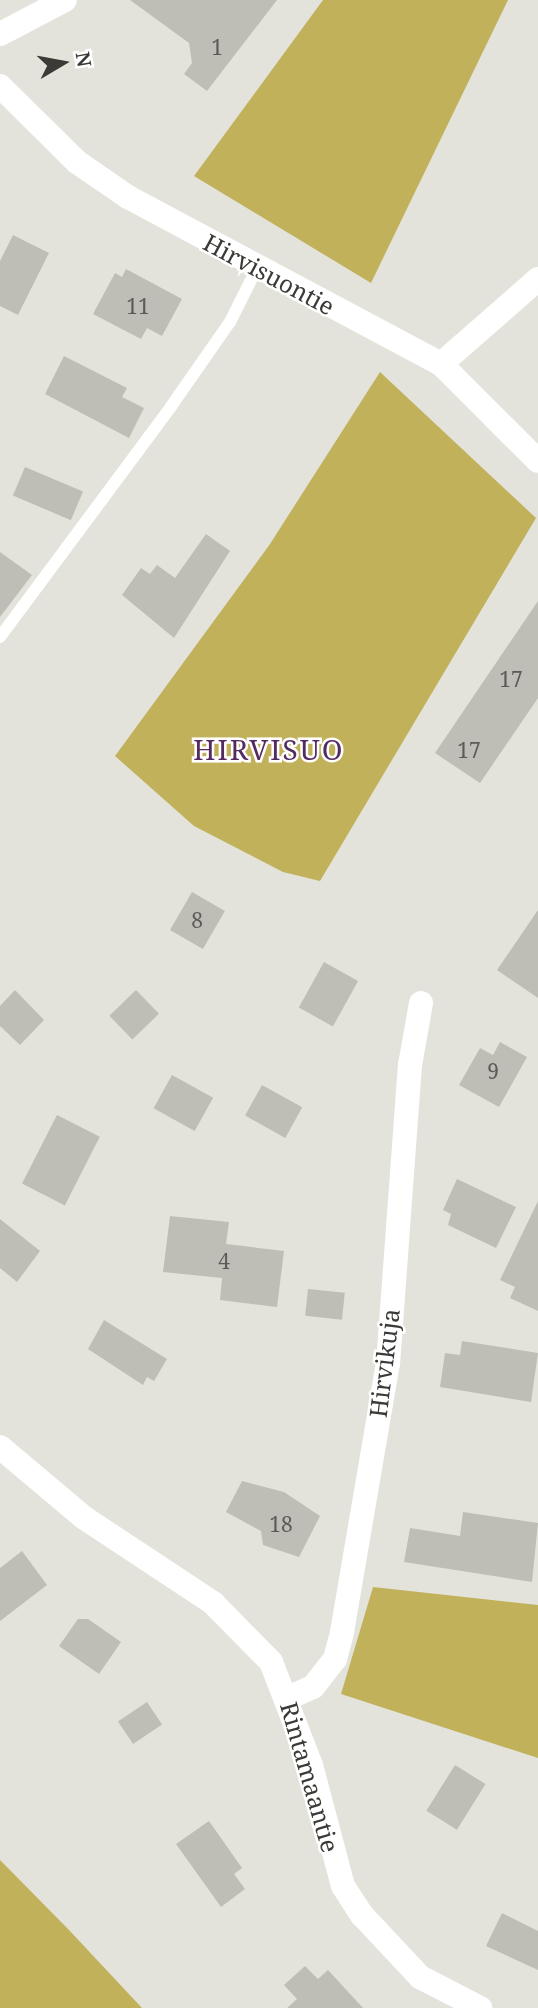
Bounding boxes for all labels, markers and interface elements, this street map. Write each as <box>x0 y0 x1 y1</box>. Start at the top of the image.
north arrow <box>28 28 98 98</box>
house number: 1 <box>211 34 223 60</box>
text: N <box>70 50 98 69</box>
street label: Hirvisuontie <box>199 227 339 321</box>
house number: 11 <box>126 293 150 319</box>
house number: 17 <box>499 666 523 692</box>
district label: HIRVISUO <box>194 732 344 766</box>
house number: 17 <box>457 737 481 763</box>
house number: 8 <box>191 907 203 933</box>
house number: 9 <box>487 1058 499 1084</box>
house number: 4 <box>218 1248 230 1274</box>
street label: Hirvikuja <box>363 1307 405 1419</box>
house number: 18 <box>269 1511 293 1537</box>
street label: Rintamaantie <box>275 1699 345 1855</box>

